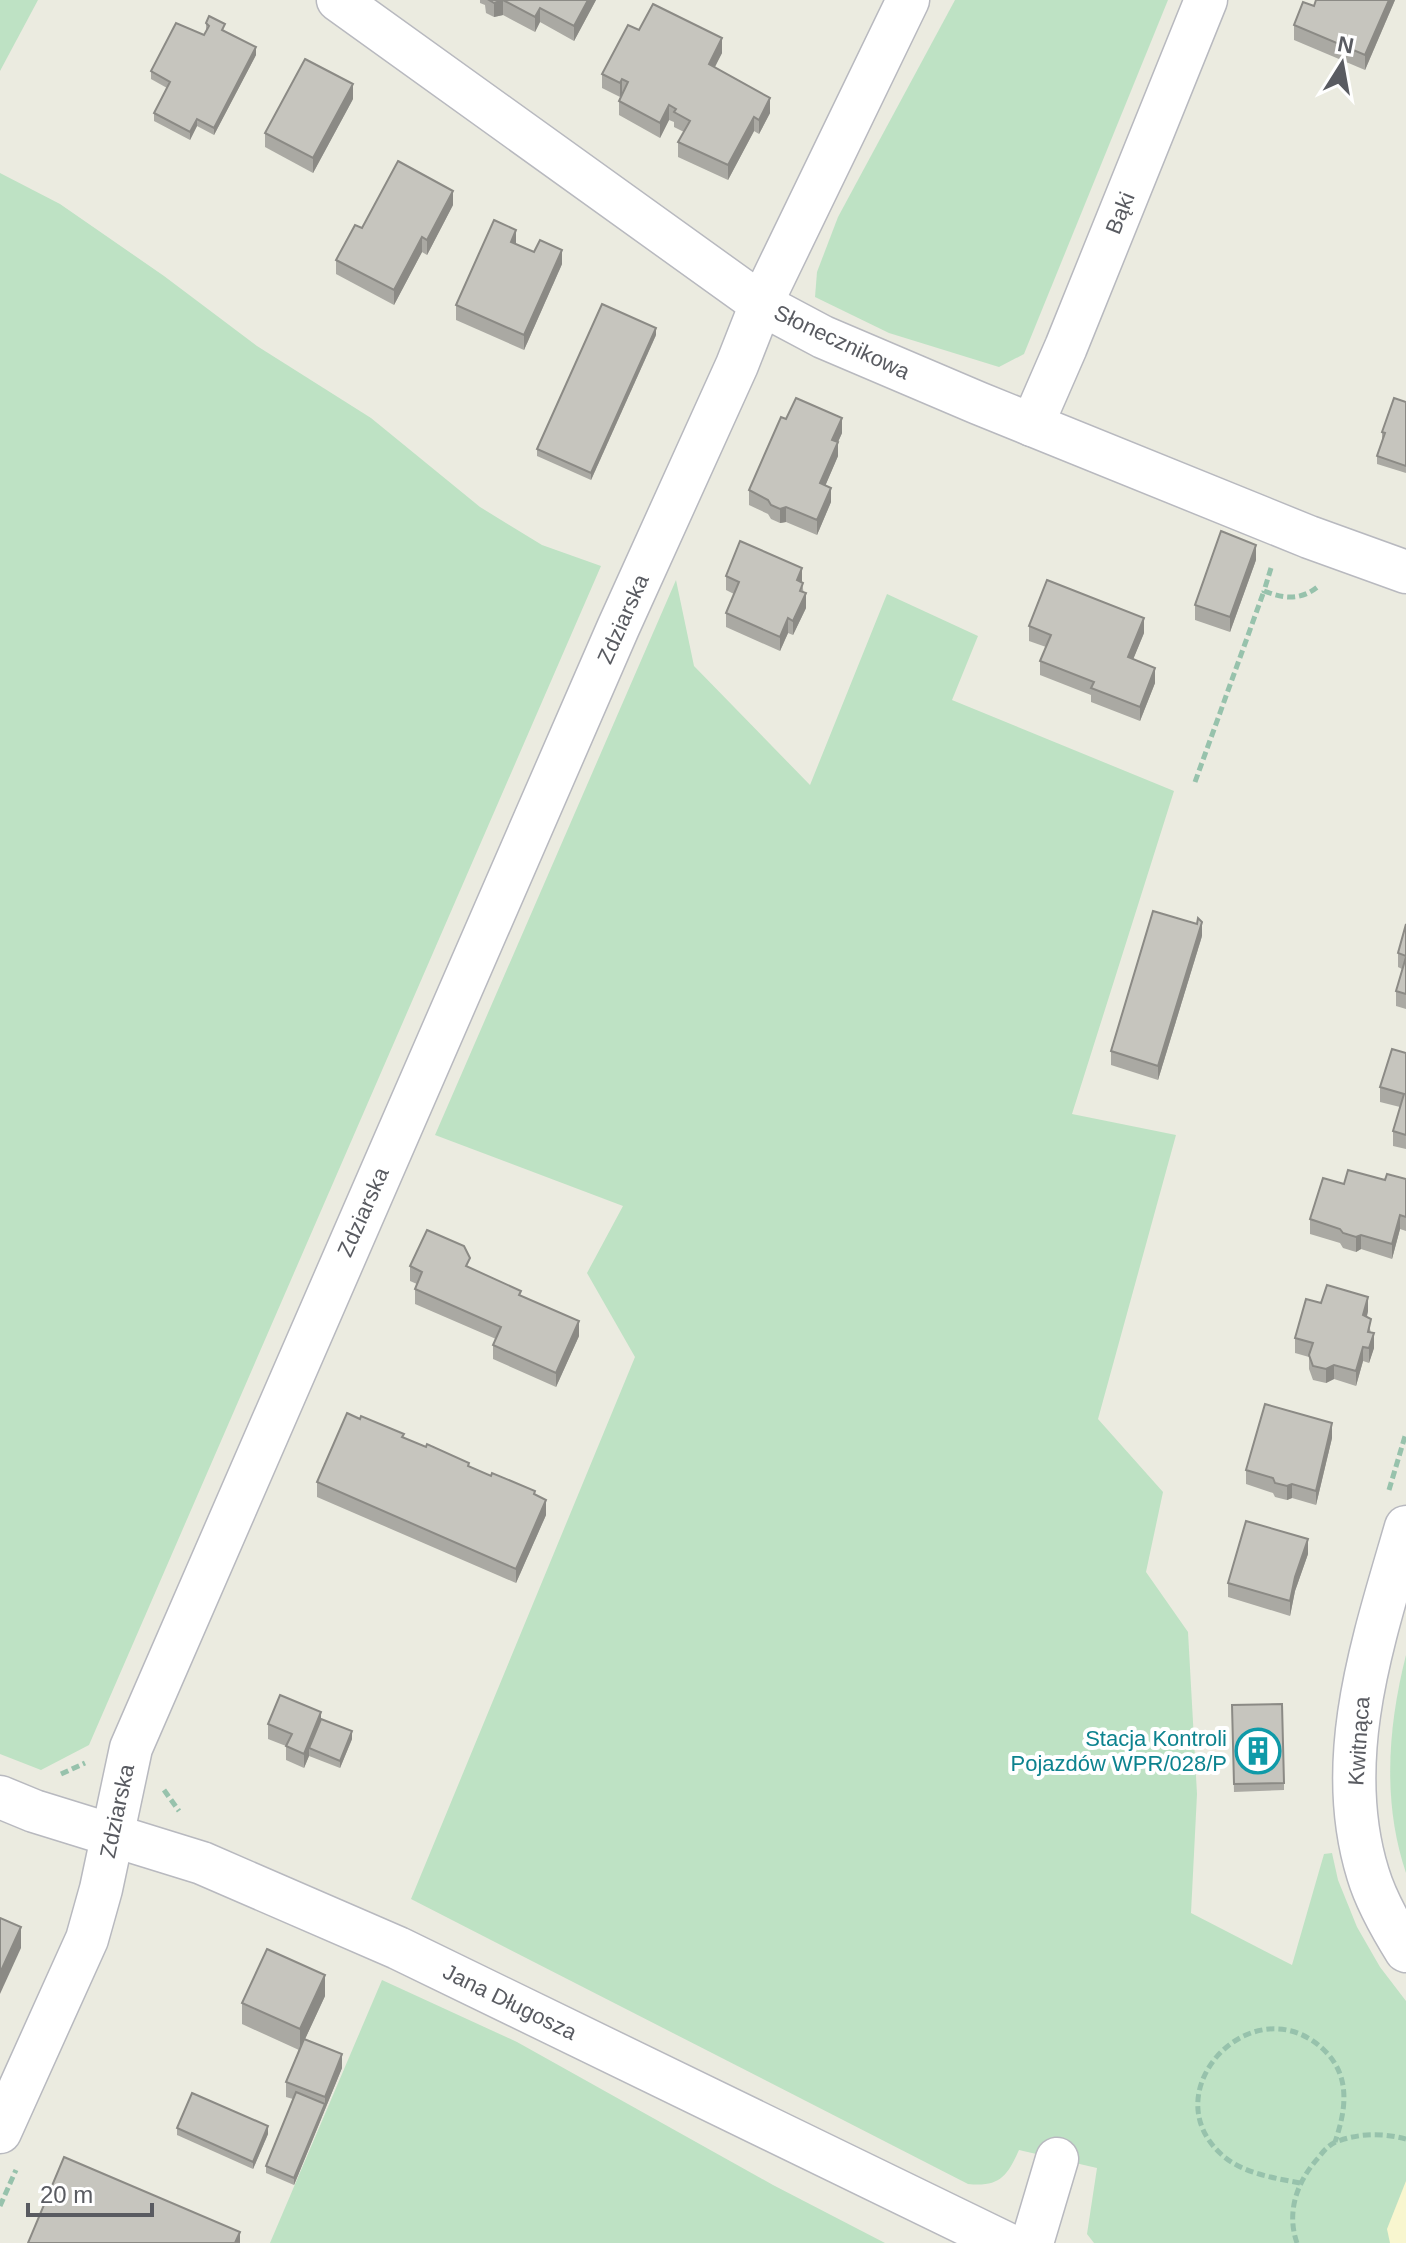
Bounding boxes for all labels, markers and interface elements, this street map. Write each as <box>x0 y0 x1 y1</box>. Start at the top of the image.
north arrow <box>1302 24 1382 104</box>
text: N <box>1336 31 1356 59</box>
street label: Bąki <box>1100 188 1140 238</box>
street label: Słonecznikowa <box>770 300 914 385</box>
street label: Zdziarska <box>592 570 654 668</box>
street label: Zdziarska <box>332 1163 394 1261</box>
street label: Kwitnąca <box>1343 1695 1375 1786</box>
place label: Stacja Kontroli Pojazdów WPR/028/P <box>1011 1726 1227 1776</box>
building icon: Stacja Kontroli Pojazdów WPR/028/P <box>1234 1727 1282 1775</box>
street label: Zdziarska <box>95 1761 139 1860</box>
street label: Jana Długosza <box>439 1959 582 2045</box>
scale bar <box>28 2167 152 2217</box>
text: 20 m <box>40 2181 93 2208</box>

